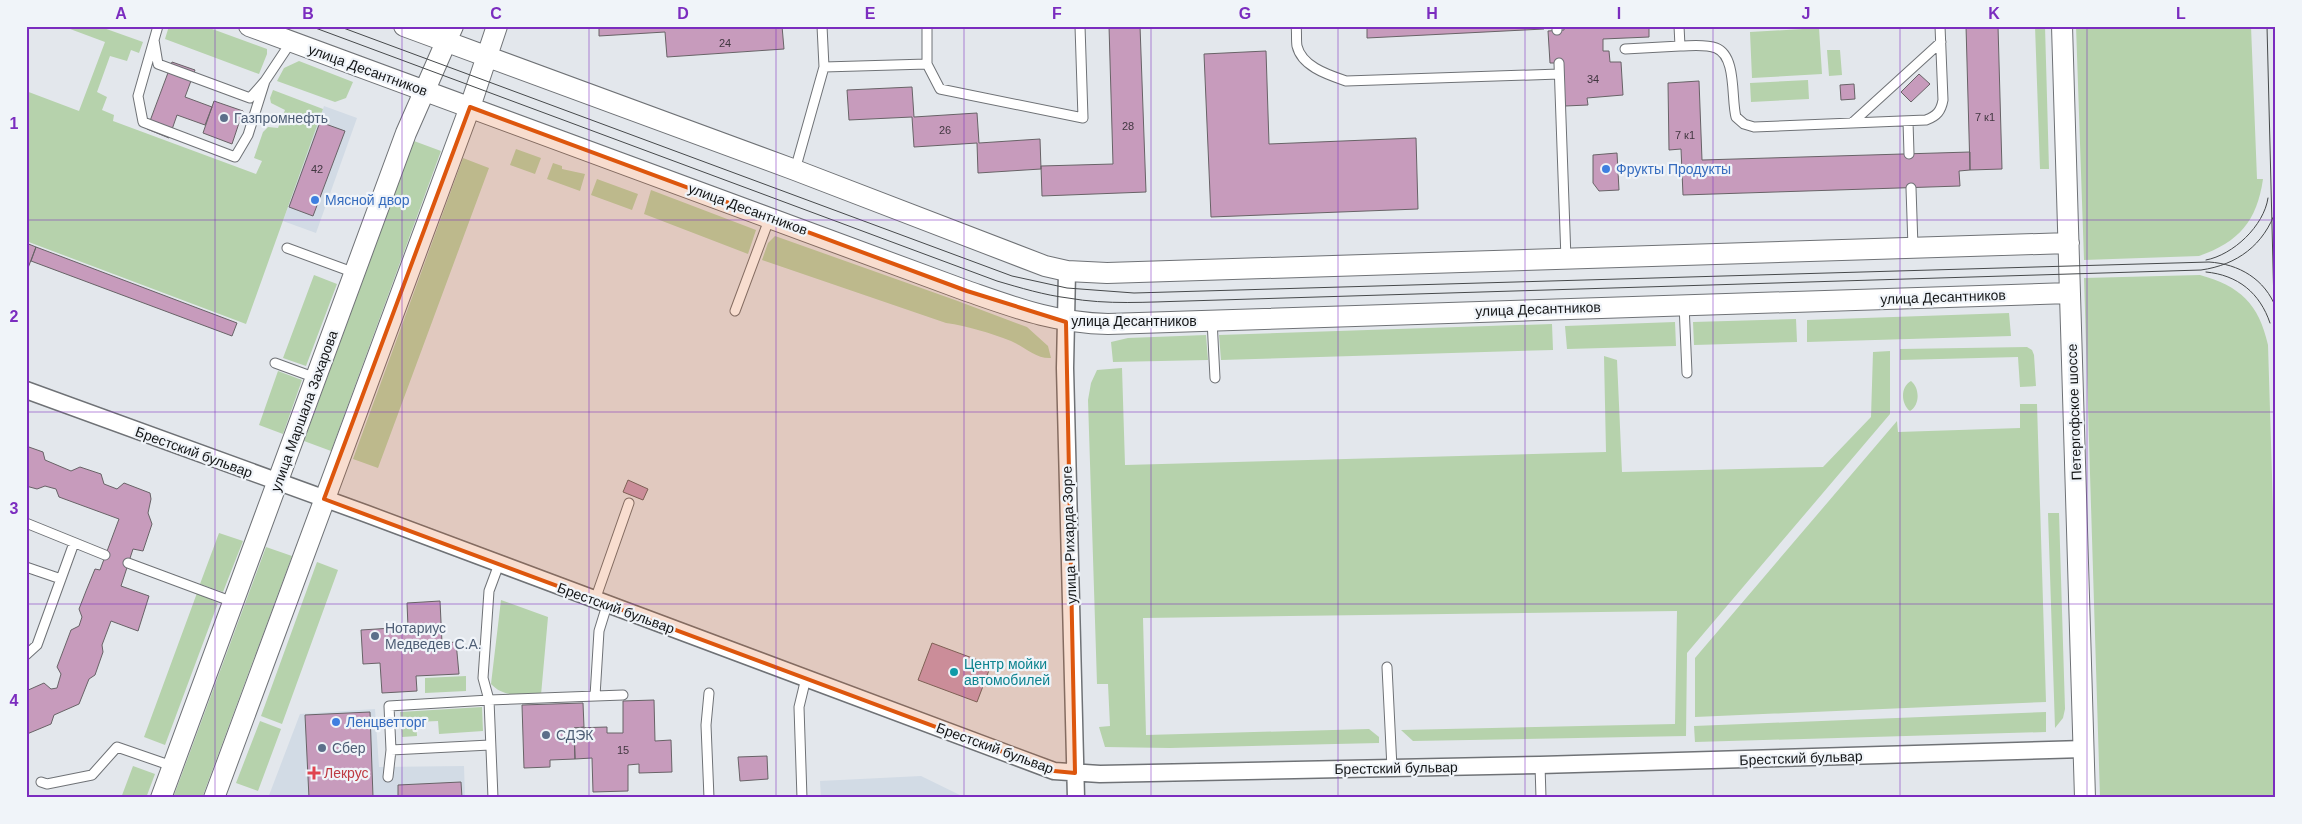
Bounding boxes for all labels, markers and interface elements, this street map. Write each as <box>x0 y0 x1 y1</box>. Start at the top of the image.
text: A <box>115 5 127 22</box>
text: B <box>302 5 314 22</box>
text: C <box>490 5 502 22</box>
text: D <box>677 5 689 22</box>
text: E <box>865 5 876 22</box>
text: F <box>1052 5 1062 22</box>
text: G <box>1239 5 1251 22</box>
text: H <box>1426 5 1438 22</box>
text: I <box>1617 5 1621 22</box>
text: J <box>1802 5 1810 22</box>
text: K <box>1988 5 2000 22</box>
text: L <box>2176 5 2186 22</box>
house number: 24 <box>719 37 731 49</box>
street label: улица Десантников <box>306 41 430 99</box>
house number: 34 <box>1587 73 1599 85</box>
place label: Газпромнефть <box>234 110 328 126</box>
house number: 7 к1 <box>1975 111 1995 123</box>
marker: Газпромнефть <box>218 112 230 124</box>
text: 1 <box>10 115 19 132</box>
house number: 28 <box>1122 120 1134 132</box>
house number: 26 <box>939 124 951 136</box>
house number: 7 к1 <box>1675 129 1695 141</box>
place label: Фрукты Продукты <box>1616 161 1731 177</box>
house number: 42 <box>311 163 323 175</box>
marker: Фрукты Продукты <box>1600 163 1612 175</box>
street label: улица Десантников <box>686 180 810 238</box>
place label: Мясной двор <box>325 192 410 208</box>
marker: Мясной двор <box>309 194 321 206</box>
street label: улица Десантников <box>1880 287 2006 307</box>
street label: улица Десантников <box>1475 299 1601 319</box>
text: 2 <box>10 308 19 325</box>
street label: улица Десантников <box>1071 313 1197 329</box>
street label: улица Маршала Захарова <box>267 328 341 494</box>
street label: Петергофское шоссе <box>2064 343 2084 481</box>
street label: Брестский бульвар <box>133 423 255 481</box>
street label: улица Рихарда Зорге <box>1059 466 1079 604</box>
text: 3 <box>10 500 19 517</box>
street label: Брестский бульвар <box>555 579 677 637</box>
place label: Нотариус Медведев С.А. <box>385 620 482 652</box>
marker: Нотариус Медведев С.А. <box>369 630 381 642</box>
place label: Центр мойки автомобилей <box>964 656 1050 688</box>
marker: Центр мойки автомобилей <box>948 666 960 678</box>
text: 4 <box>10 692 19 709</box>
place label: Ленцветторг <box>346 714 427 730</box>
marker: Ленцветторг <box>330 716 342 728</box>
street label: Брестский бульвар <box>934 719 1056 777</box>
place label: СДЭК <box>556 727 594 743</box>
marker: СДЭК <box>540 729 552 741</box>
place label: Сбер <box>332 740 366 756</box>
marker: Сбер <box>316 742 328 754</box>
house number: 15 <box>617 744 629 756</box>
street label: Брестский бульвар <box>1739 748 1863 768</box>
street label: Брестский бульвар <box>1334 759 1458 777</box>
place label: Лекрус <box>324 765 369 781</box>
marker: Лекрус <box>308 767 320 779</box>

